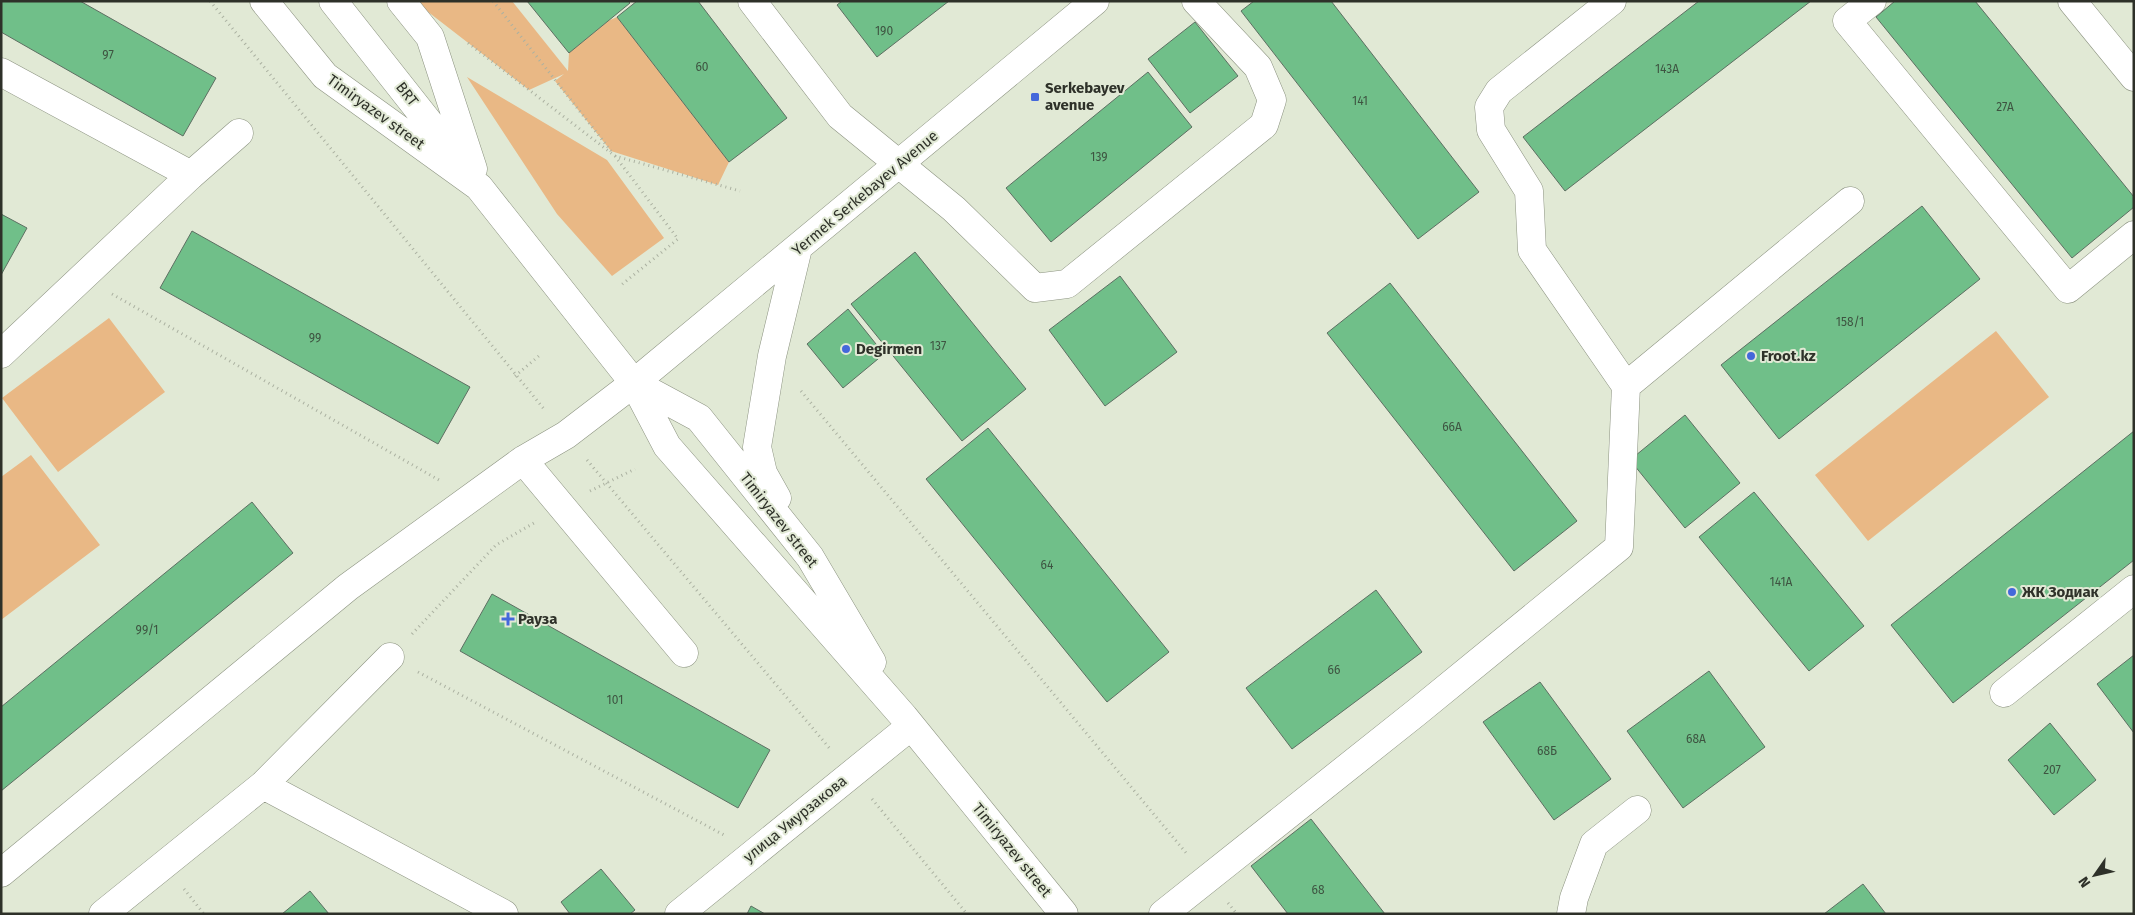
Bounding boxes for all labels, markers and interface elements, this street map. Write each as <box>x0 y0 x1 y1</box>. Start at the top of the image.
house number: 190 <box>875 24 893 38</box>
house number: 97 <box>102 48 114 62</box>
house number: 60 <box>695 60 709 74</box>
house number: 143А <box>1655 62 1679 76</box>
street label: Timiryazev street <box>324 71 429 154</box>
street label: BRT <box>392 78 422 110</box>
place label: Serkebayev avenue <box>1045 79 1125 114</box>
marker: Serkebayev avenue <box>1029 91 1041 103</box>
house number: 141 <box>1352 94 1368 108</box>
house number: 27А <box>1996 100 2014 114</box>
street label: Yermek Serkebayev Avenue <box>788 127 942 259</box>
house number: 139 <box>1090 150 1108 164</box>
house number: 158/1 <box>1836 315 1864 329</box>
house number: 99 <box>309 331 321 345</box>
house number: 137 <box>930 339 946 353</box>
place label: Degirmen <box>856 340 922 358</box>
marker: Degirmen <box>840 343 852 355</box>
place label: Froot.kz <box>1761 347 1816 365</box>
marker: Froot.kz <box>1745 350 1757 362</box>
house number: 66А <box>1442 420 1462 434</box>
street label: Timiryazev street <box>736 469 822 572</box>
house number: 64 <box>1041 558 1054 572</box>
house number: 141А <box>1770 575 1793 589</box>
place label: ЖК Зодиак <box>2021 583 2100 601</box>
marker: ЖК Зодиак <box>2006 586 2018 598</box>
place label: Рауза <box>518 610 557 628</box>
marker: Рауза <box>502 613 514 625</box>
house number: 99/1 <box>136 623 158 637</box>
house number: 66 <box>1328 663 1340 677</box>
house number: 101 <box>607 693 623 707</box>
house number: 68А <box>1686 732 1706 746</box>
house number: 68Б <box>1537 744 1557 758</box>
house number: 207 <box>2043 763 2061 777</box>
street label: улица Умурзакова <box>740 772 850 866</box>
street label: Timiryazev street <box>969 799 1056 901</box>
north arrow <box>2070 850 2120 900</box>
text: N <box>2075 873 2094 891</box>
house number: 68 <box>1311 883 1325 897</box>

